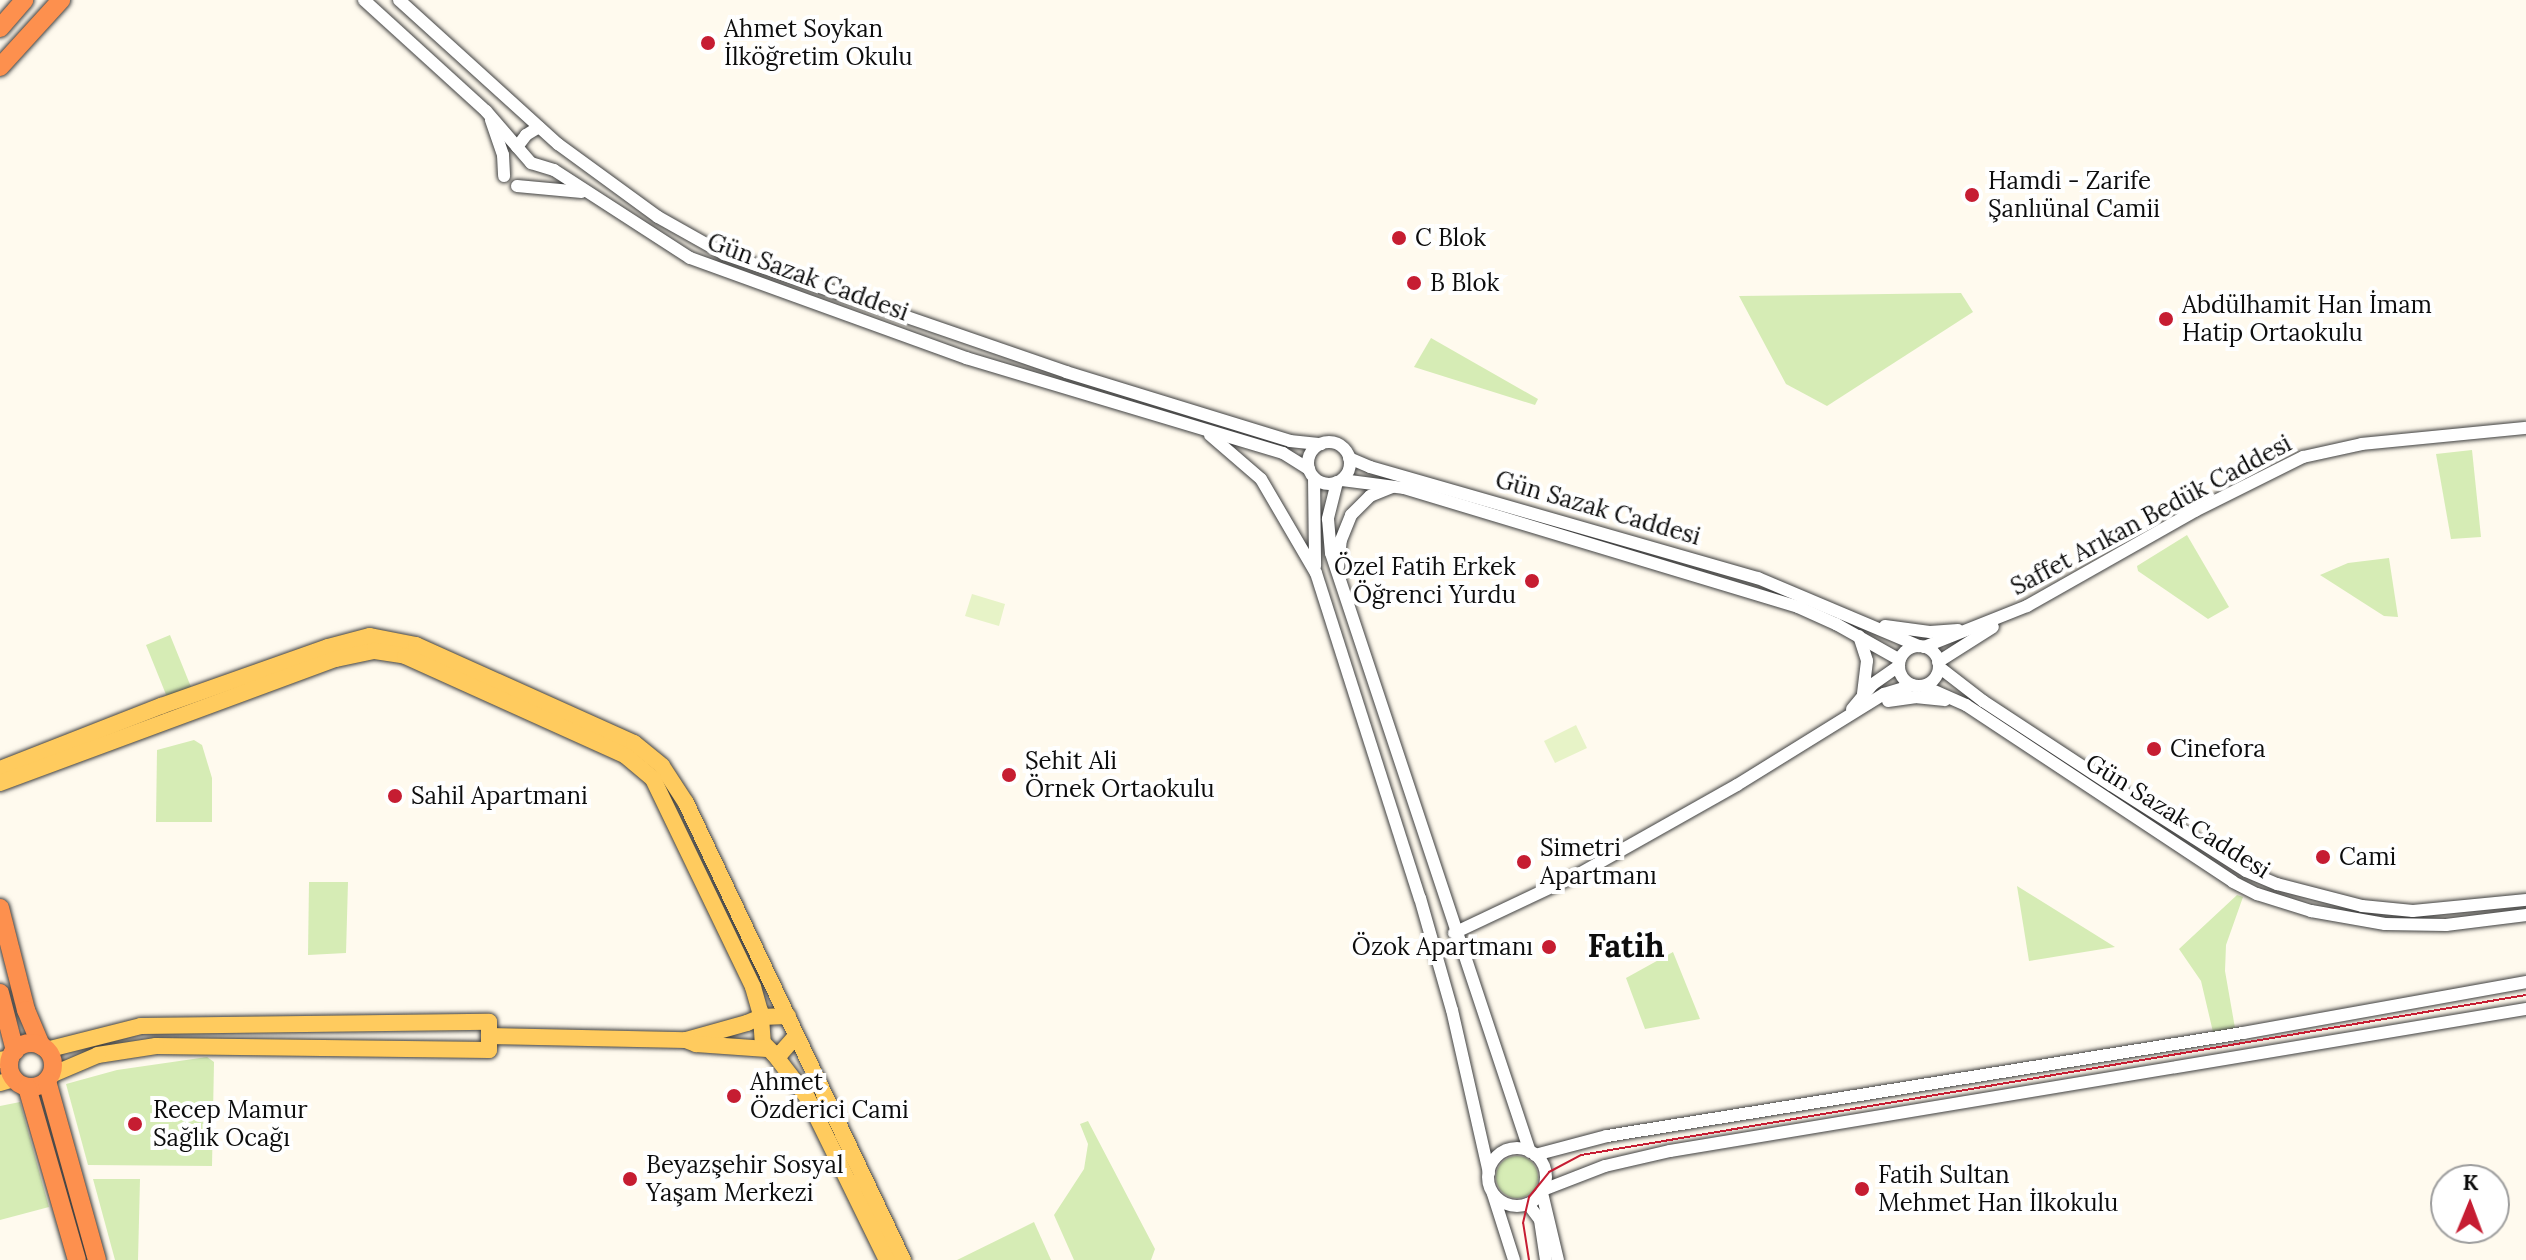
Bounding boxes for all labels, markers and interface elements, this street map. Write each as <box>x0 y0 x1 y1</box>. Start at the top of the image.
place label: Ahmet Soykan İlköğretim Okulu <box>724 15 913 71</box>
marker: Ahmet Soykan İlköğretim Okulu <box>699 34 717 52</box>
place label: Hamdi - Zarife Şanlıünal Camii <box>1988 167 2160 223</box>
marker: Hamdi - Zarife Şanlıünal Camii <box>1963 186 1981 204</box>
place label: C Blok <box>1415 224 1486 252</box>
street label: Gün Sazak Caddesi <box>703 227 913 327</box>
marker: C Blok <box>1390 229 1408 247</box>
place label: B Blok <box>1430 269 1499 297</box>
marker: B Blok <box>1405 274 1423 292</box>
place label: Abdülhamit Han İmam Hatip Ortaokulu <box>2182 291 2432 347</box>
marker: Abdülhamit Han İmam Hatip Ortaokulu <box>2157 310 2175 328</box>
street label: Saffet Arıkan Bedük Caddesi <box>2006 429 2296 601</box>
street label: Gün Sazak Caddesi <box>1492 465 1704 551</box>
place label: Özel Fatih Erkek Öğrenci Yurdu <box>1334 553 1516 609</box>
marker: Özel Fatih Erkek Öğrenci Yurdu <box>1523 572 1541 590</box>
place label: Cinefora <box>2170 735 2266 763</box>
marker: Cinefora <box>2145 740 2163 758</box>
place label: Şehit Ali Örnek Ortaokulu <box>1025 747 1215 803</box>
street label: Gün Sazak Caddesi <box>2080 748 2276 884</box>
marker: Şehit Ali Örnek Ortaokulu <box>1000 766 1018 784</box>
place label: Sahil Apartmani <box>411 782 588 810</box>
marker: Sahil Apartmani <box>386 787 404 805</box>
place label: Simetri Apartmanı <box>1540 834 1657 890</box>
place label: Cami <box>2339 843 2396 871</box>
marker: Cami <box>2314 848 2332 866</box>
marker: Simetri Apartmanı <box>1515 853 1533 871</box>
district label: Fatih <box>1587 927 1665 965</box>
place label: Özok Apartmanı <box>1352 933 1533 961</box>
marker: Özok Apartmanı <box>1540 938 1558 956</box>
place label: Ahmet Özderici Cami <box>750 1068 909 1124</box>
marker: Ahmet Özderici Cami <box>725 1087 743 1105</box>
place label: Recep Mamur Sağlık Ocağı <box>153 1096 308 1152</box>
marker: Recep Mamur Sağlık Ocağı <box>124 1113 146 1135</box>
place label: Beyazşehir Sosyal Yaşam Merkezi <box>646 1151 843 1207</box>
place label: Fatih Sultan Mehmet Han İlkokulu <box>1878 1161 2118 1217</box>
north arrow <box>2430 1164 2510 1244</box>
text: K <box>2462 1168 2478 1196</box>
marker: Beyazşehir Sosyal Yaşam Merkezi <box>621 1170 639 1188</box>
marker: Fatih Sultan Mehmet Han İlkokulu <box>1853 1180 1871 1198</box>

